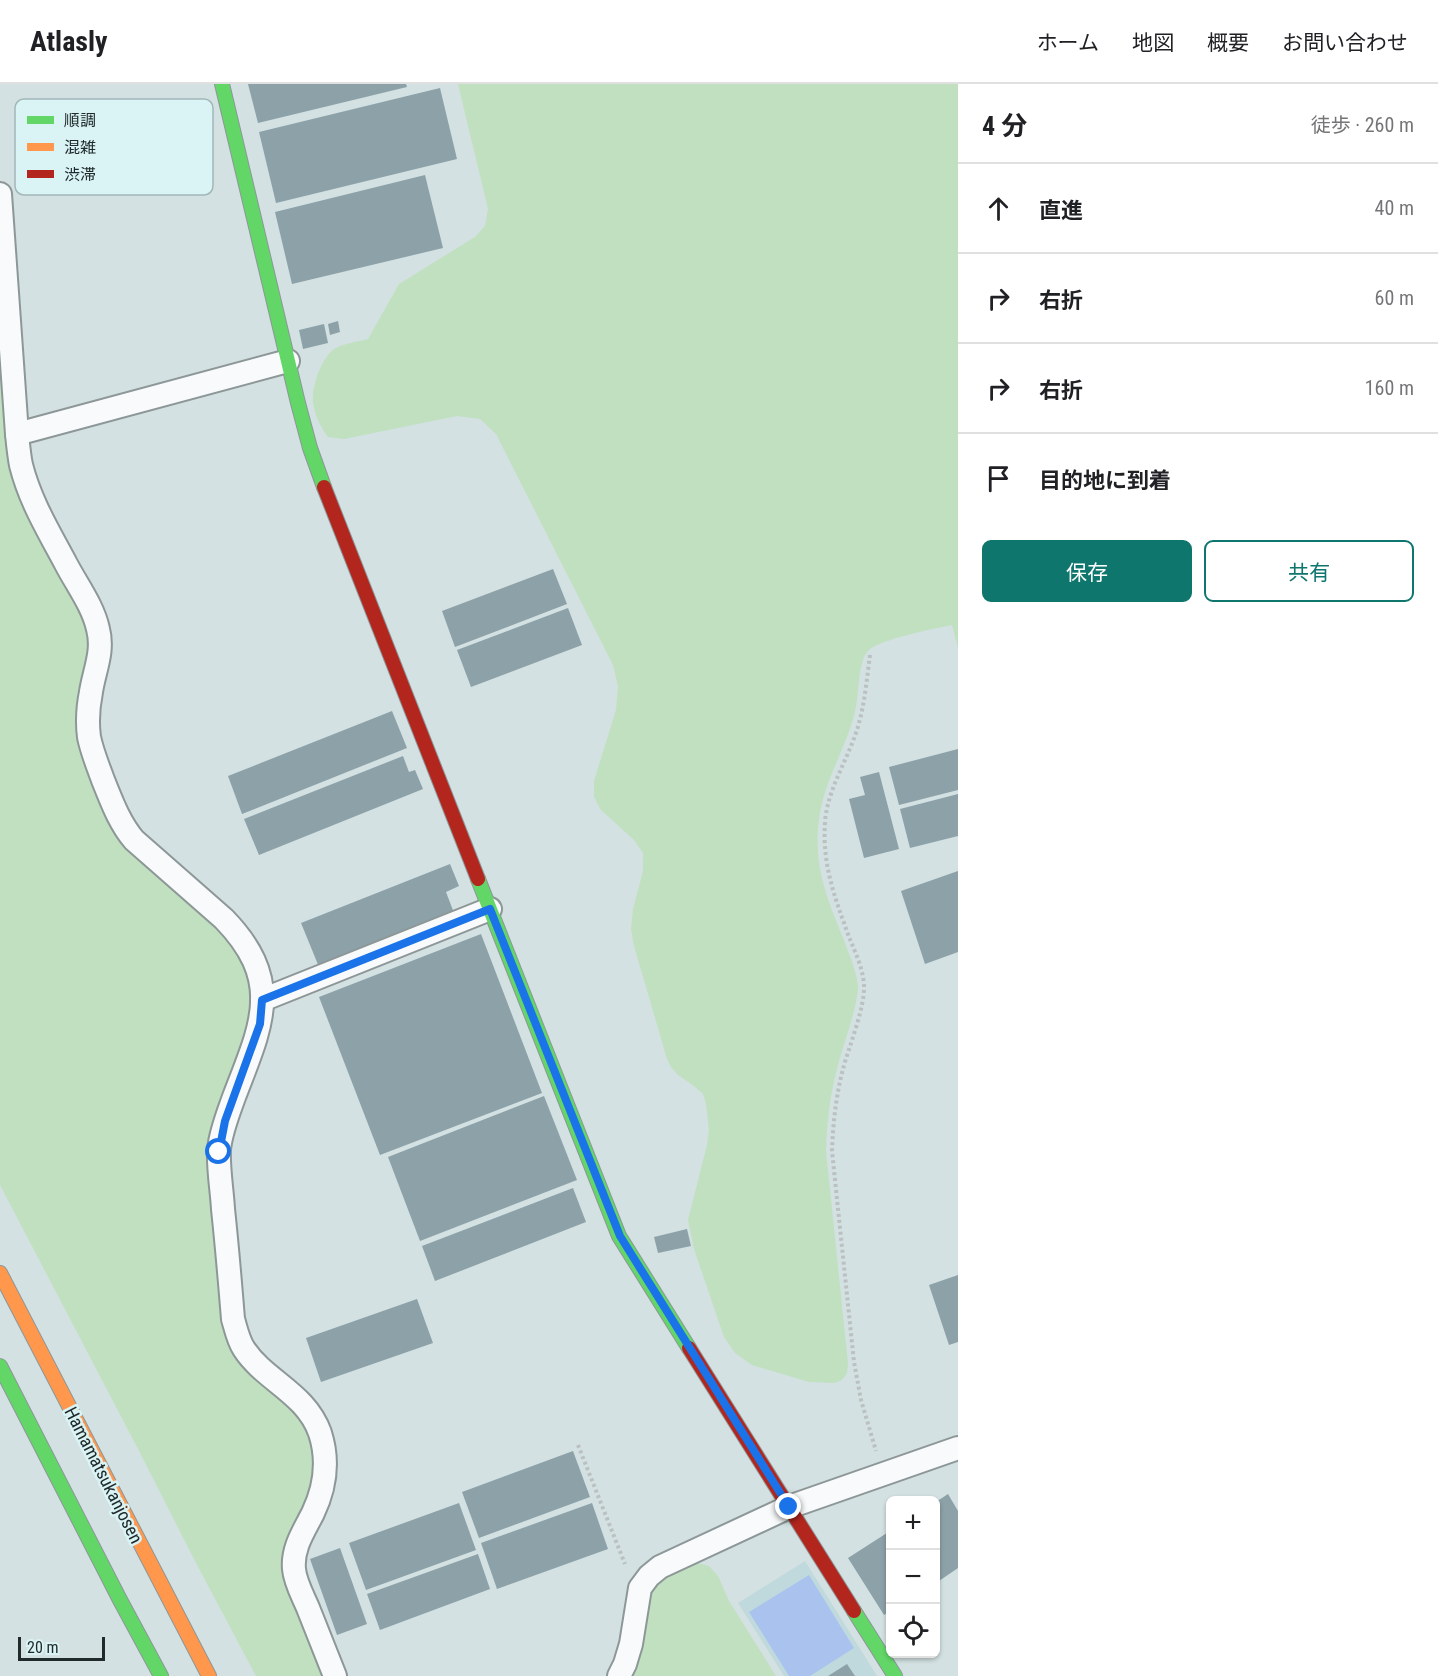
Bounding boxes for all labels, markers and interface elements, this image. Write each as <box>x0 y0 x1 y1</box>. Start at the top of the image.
text: Atlasly <box>30 25 108 58</box>
text: ホーム <box>1037 31 1099 55</box>
text: 地図 <box>1132 31 1174 55</box>
text: 概要 <box>1207 31 1249 55</box>
text: お問い合わせ <box>1282 31 1408 55</box>
legend <box>15 99 213 195</box>
text: 順調 <box>64 111 96 130</box>
text: 4 分 <box>982 111 1027 141</box>
text: 徒歩 · 260 m <box>1311 113 1414 137</box>
text: 混雑 <box>64 138 96 157</box>
text: 渋滞 <box>64 165 96 184</box>
icon: ahead <box>982 192 1015 225</box>
text: 40 m <box>1375 196 1414 220</box>
text: 直進 <box>1039 198 1083 223</box>
icon: right <box>982 282 1015 315</box>
text: 60 m <box>1375 286 1414 310</box>
text: 右折 <box>1039 288 1083 313</box>
icon: right <box>982 372 1015 405</box>
text: 160 m <box>1365 376 1414 400</box>
text: 右折 <box>1039 378 1083 403</box>
icon: arrive <box>982 462 1015 495</box>
text: 目的地に到着 <box>1039 468 1171 493</box>
button: 保存 <box>982 540 1192 602</box>
button: 共有 <box>1204 540 1414 602</box>
route start <box>205 1138 231 1164</box>
street label: Hamamatsukanjosen <box>61 1403 147 1547</box>
route end <box>775 1493 801 1519</box>
map controls <box>886 1496 940 1658</box>
button: + <box>886 1496 940 1550</box>
button: − <box>886 1550 940 1604</box>
button: locate <box>886 1604 940 1658</box>
scale bar <box>18 1634 105 1662</box>
text: 20 m <box>27 1638 59 1657</box>

